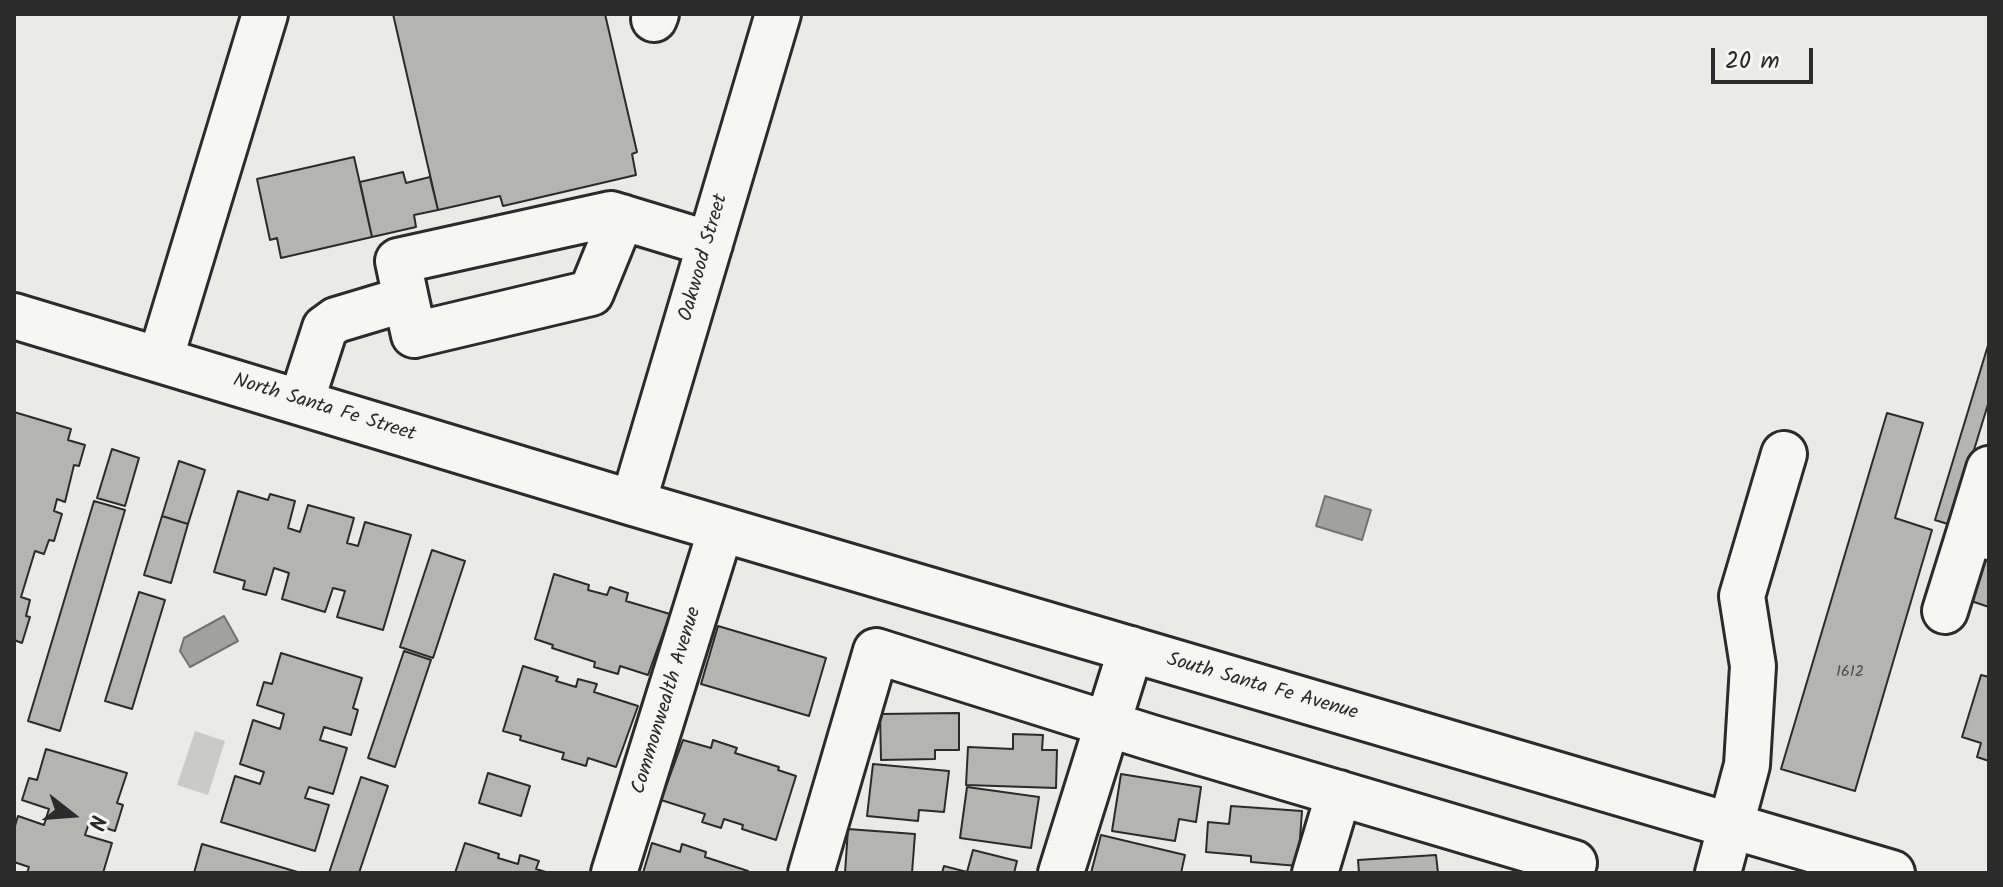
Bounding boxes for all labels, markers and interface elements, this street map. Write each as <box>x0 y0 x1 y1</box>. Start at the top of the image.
scale bar <box>1715 32 1817 82</box>
text: 20 m <box>1725 42 1780 81</box>
street label: Oakwood Street <box>675 192 735 324</box>
street label: North Santa Fe Street <box>230 370 418 448</box>
street label: Commonwealth Avenue <box>628 604 708 798</box>
street label: South Santa Fe Avenue <box>1164 649 1360 727</box>
house number: 1612 <box>1836 663 1864 683</box>
north arrow <box>32 775 112 855</box>
text: N <box>77 810 114 834</box>

